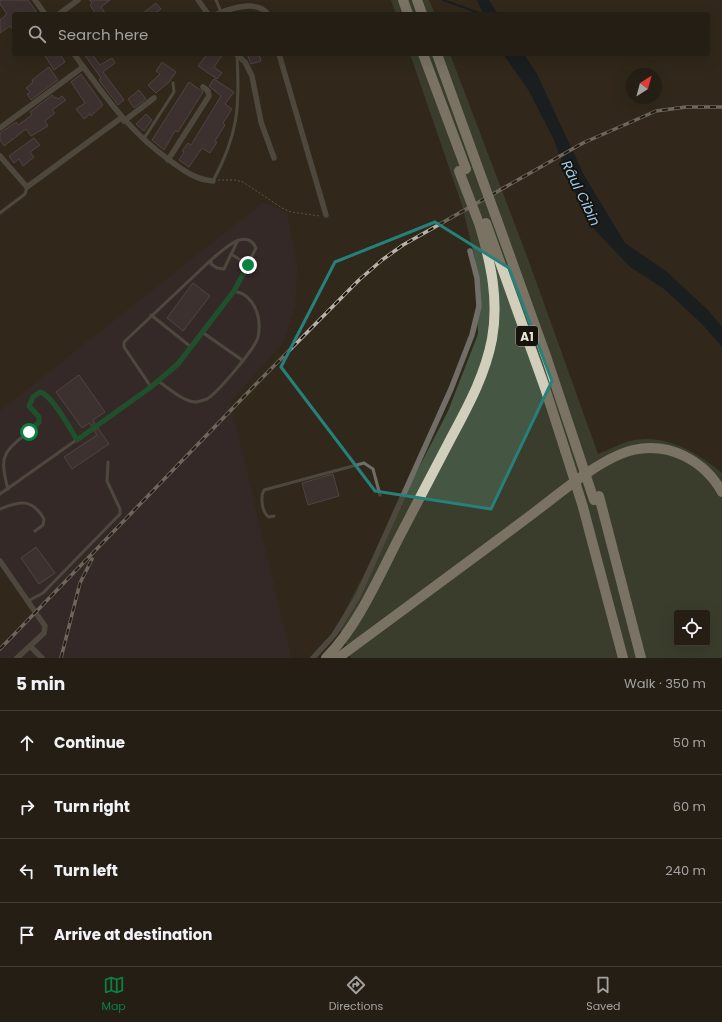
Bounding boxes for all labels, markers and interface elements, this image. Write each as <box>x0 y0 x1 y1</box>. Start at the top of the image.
search box <box>12 12 710 56</box>
icon: search <box>26 23 48 45</box>
text: Search here <box>58 24 148 45</box>
north arrow <box>626 68 662 104</box>
water label: Râul Cibin <box>557 157 605 229</box>
route end <box>239 256 257 274</box>
road number: A1 <box>516 326 538 346</box>
route start <box>20 423 38 441</box>
map controls <box>674 610 710 646</box>
button: locate <box>674 610 710 646</box>
text: 5 min <box>16 672 65 696</box>
text: Walk · 350 m <box>624 674 706 693</box>
icon: ahead <box>16 732 38 754</box>
text: Continue <box>54 732 125 753</box>
text: 50 m <box>673 733 706 752</box>
icon: right <box>16 796 38 818</box>
text: Turn right <box>54 796 130 817</box>
text: 60 m <box>673 797 706 816</box>
icon: left <box>16 860 38 882</box>
text: Turn left <box>54 860 118 881</box>
text: 240 m <box>665 861 706 880</box>
icon: arrive <box>16 924 38 946</box>
text: Arrive at destination <box>54 924 212 945</box>
tab: Map <box>101 974 126 1015</box>
tab: Directions <box>329 974 383 1015</box>
tab: Saved <box>586 974 621 1015</box>

